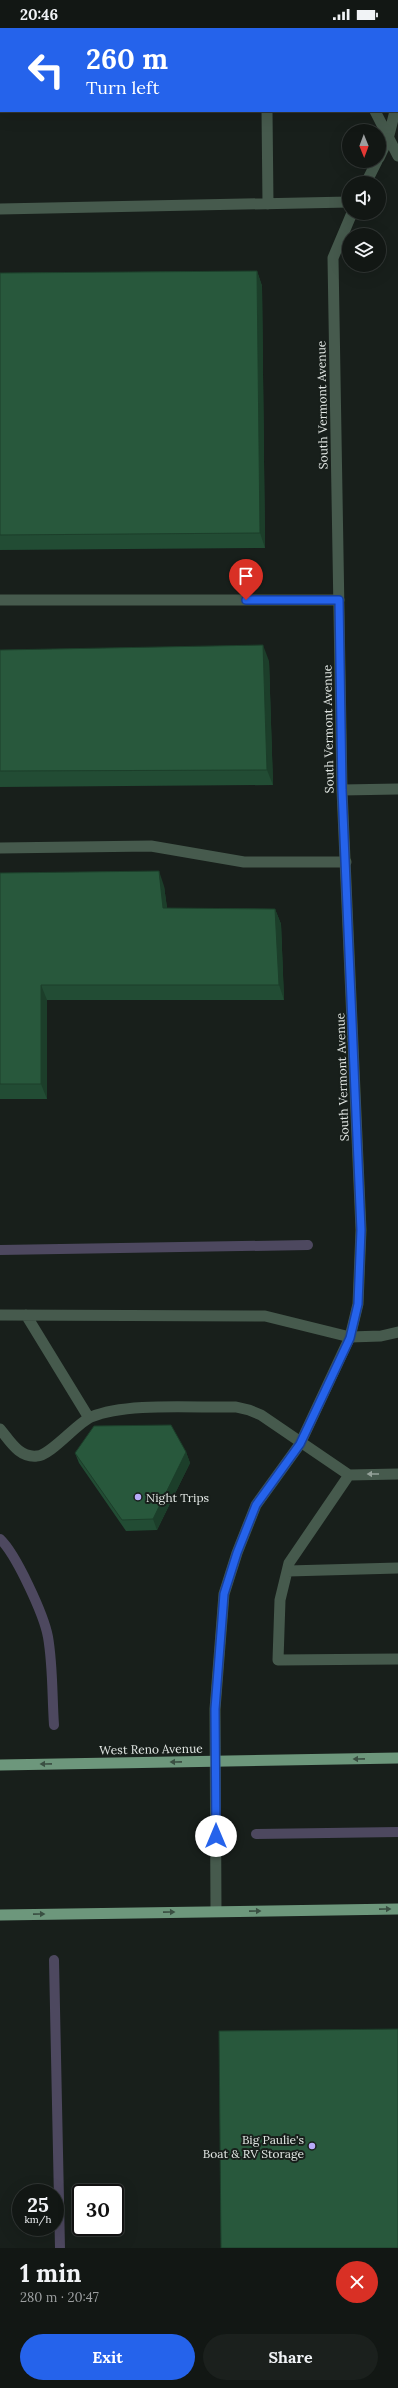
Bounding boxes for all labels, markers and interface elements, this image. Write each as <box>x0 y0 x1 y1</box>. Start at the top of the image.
text: 20:46 <box>20 5 58 24</box>
text: 260 m <box>86 41 168 77</box>
icon: left <box>20 44 72 96</box>
text: Turn left <box>86 76 159 99</box>
north arrow <box>342 124 386 168</box>
map controls <box>342 124 386 272</box>
button: sound <box>342 176 386 220</box>
button: layers <box>342 228 386 272</box>
street label: South Vermont Avenue <box>313 340 331 469</box>
pin <box>229 559 263 600</box>
icon: arrive <box>235 565 257 587</box>
street label: South Vermont Avenue <box>319 664 337 793</box>
street label: South Vermont Avenue <box>332 1012 352 1141</box>
one-way arrow <box>366 1471 379 1477</box>
place label: Night Trips <box>146 1490 210 1505</box>
marker: Night Trips <box>133 1492 143 1502</box>
street label: West Reno Avenue <box>99 1741 203 1757</box>
one-way arrow <box>352 1756 365 1762</box>
one-way arrow <box>169 1759 182 1765</box>
one-way arrow <box>39 1761 52 1767</box>
position arrow <box>195 1815 237 1857</box>
one-way arrow <box>379 1906 392 1912</box>
one-way arrow <box>249 1908 262 1914</box>
one-way arrow <box>163 1909 176 1915</box>
one-way arrow <box>33 1911 46 1917</box>
place label: Big Paulie's Boat & RV Storage <box>203 2132 304 2161</box>
marker: Big Paulie's Boat & RV Storage <box>307 2141 317 2151</box>
speed limit sign: 30 <box>72 2184 124 2236</box>
text: 25 <box>27 2192 49 2217</box>
text: km/h <box>24 2213 52 2226</box>
text: 1 min <box>20 2258 81 2289</box>
button: close <box>336 2261 378 2303</box>
text: 280 m · 20:47 <box>20 2289 99 2306</box>
button: Exit <box>20 2334 195 2380</box>
button: Share <box>203 2334 378 2380</box>

